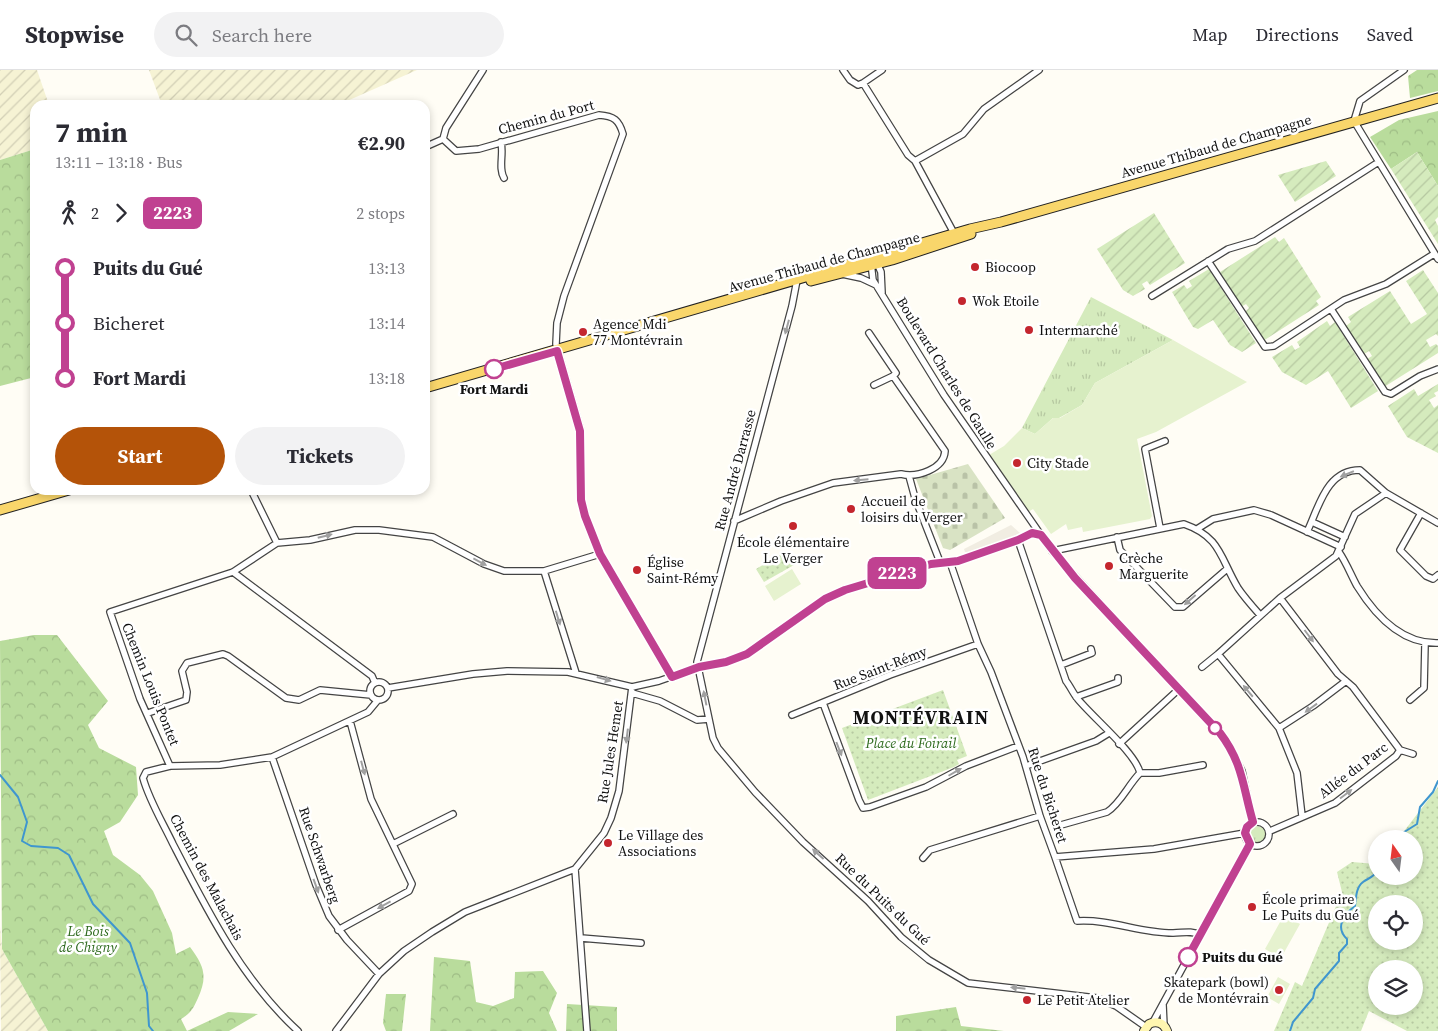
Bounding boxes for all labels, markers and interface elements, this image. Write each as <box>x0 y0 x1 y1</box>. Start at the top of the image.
search box <box>154 12 504 57</box>
text: Stopwise <box>25 18 124 51</box>
icon: search <box>172 21 200 49</box>
text: Search here <box>212 22 312 48</box>
text: Map <box>1192 22 1228 47</box>
text: Directions <box>1256 22 1339 47</box>
text: Saved <box>1367 22 1413 47</box>
street label: Chemin du Port <box>496 94 597 139</box>
street label: Avenue Thibaud de Champagne <box>1118 109 1314 183</box>
text: 7 min <box>55 113 128 151</box>
text: €2.90 <box>358 130 405 156</box>
text: 13:11 – 13:18 · Bus <box>55 151 183 173</box>
icon: walk <box>55 199 83 227</box>
icon: forward <box>107 199 135 227</box>
text: 2223 <box>153 200 192 225</box>
text: 2 <box>91 202 99 224</box>
text: 2 stops <box>356 202 405 224</box>
street label: Avenue Thibaud de Champagne <box>726 227 922 297</box>
text: Puits du Gué <box>93 255 203 281</box>
text: 13:13 <box>368 257 405 279</box>
place label: Biocoop <box>985 257 1036 277</box>
marker: Biocoop <box>969 261 981 273</box>
place label: Wok Etoile <box>972 291 1039 311</box>
street label: Boulevard Charles de Gaulle <box>892 293 1002 453</box>
marker: Wok Etoile <box>956 295 968 307</box>
text: Bicheret <box>93 310 165 336</box>
text: 13:14 <box>368 312 405 334</box>
place label: Agence Mdi 77 Montévrain <box>593 314 683 350</box>
one-way arrow <box>782 320 790 335</box>
place label: Intermarché <box>1039 320 1118 340</box>
marker: Intermarché <box>1023 324 1035 336</box>
marker: Agence Mdi 77 Montévrain <box>577 326 589 338</box>
marker: Fort Mardi <box>484 359 504 379</box>
text: Fort Mardi <box>93 365 186 391</box>
text: 13:18 <box>368 367 405 389</box>
place label: Fort Mardi <box>460 379 529 399</box>
street label: Rue André Darrasse <box>709 407 761 533</box>
button: Start <box>55 427 225 485</box>
button: Tickets <box>235 427 405 485</box>
place label: City Stade <box>1027 453 1089 473</box>
marker: City Stade <box>1011 457 1023 469</box>
one-way arrow <box>1340 470 1354 478</box>
one-way arrow <box>852 476 868 484</box>
place label: Accueil de loisirs du Verger <box>861 491 963 527</box>
marker: Accueil de loisirs du Verger <box>845 503 857 515</box>
marker: École élémentaire Le Verger <box>787 520 799 532</box>
one-way arrow <box>317 532 332 540</box>
place label: École élémentaire Le Verger <box>737 532 849 568</box>
place label: Crèche Marguerite <box>1119 548 1188 584</box>
place label: Église Saint-Rémy <box>647 552 719 588</box>
line badge: 2223 <box>862 557 932 589</box>
one-way arrow <box>473 558 487 566</box>
text: 2223 <box>877 560 917 585</box>
marker: Crèche Marguerite <box>1103 560 1115 572</box>
marker: Église Saint-Rémy <box>631 564 643 576</box>
one-way arrow <box>1184 595 1197 606</box>
one-way arrow <box>554 610 562 625</box>
street label: Chemin Louis Pontet <box>117 620 185 749</box>
one-way arrow <box>1304 629 1314 643</box>
street label: Rue Saint-Rémy <box>830 641 930 695</box>
one-way arrow <box>597 676 612 684</box>
one-way arrow <box>1242 684 1253 697</box>
one-way arrow <box>700 690 708 706</box>
street label: Rue Jules Hemet <box>592 699 628 805</box>
one-way arrow <box>1304 703 1318 713</box>
district label: MONTÉVRAIN <box>853 704 989 730</box>
unlabelled marker <box>1208 721 1222 735</box>
one-way arrow <box>623 728 631 744</box>
park label: Place du Foirail <box>865 733 957 753</box>
street label: Allée du Parc <box>1314 737 1392 803</box>
one-way arrow <box>835 742 843 757</box>
street label: Rue du Bicheret <box>1023 745 1073 846</box>
one-way arrow <box>359 761 367 776</box>
one-way arrow <box>949 767 962 776</box>
one-way arrow <box>1339 789 1352 800</box>
street label: Rue Schwarberg <box>294 804 346 906</box>
street label: Chemin des Malachais <box>165 810 249 944</box>
place label: Le Village des Associations <box>618 825 703 861</box>
north arrow <box>1368 830 1422 885</box>
map controls <box>1368 830 1423 1015</box>
marker: Le Village des Associations <box>602 837 614 849</box>
one-way arrow <box>811 848 824 859</box>
street label: Rue du Puits du Gué <box>831 848 935 950</box>
one-way arrow <box>313 878 320 893</box>
place label: École primaire Le Puits du Gué <box>1262 889 1359 925</box>
button: locate <box>1368 895 1423 950</box>
one-way arrow <box>378 900 391 909</box>
marker: École primaire Le Puits du Gué <box>1246 901 1258 913</box>
park label: Le Bois de Chigny <box>59 921 117 957</box>
marker: Puits du Gué <box>1178 947 1198 967</box>
place label: Puits du Gué <box>1202 947 1283 967</box>
button: layers <box>1368 960 1423 1015</box>
place label: Skatepark (bowl) de Montévrain <box>1164 972 1270 1008</box>
one-way arrow <box>1010 984 1026 992</box>
marker: Skatepark (bowl) de Montévrain <box>1273 984 1285 996</box>
place label: Le Petit Atelier <box>1037 990 1129 1010</box>
marker: Le Petit Atelier <box>1021 994 1033 1006</box>

